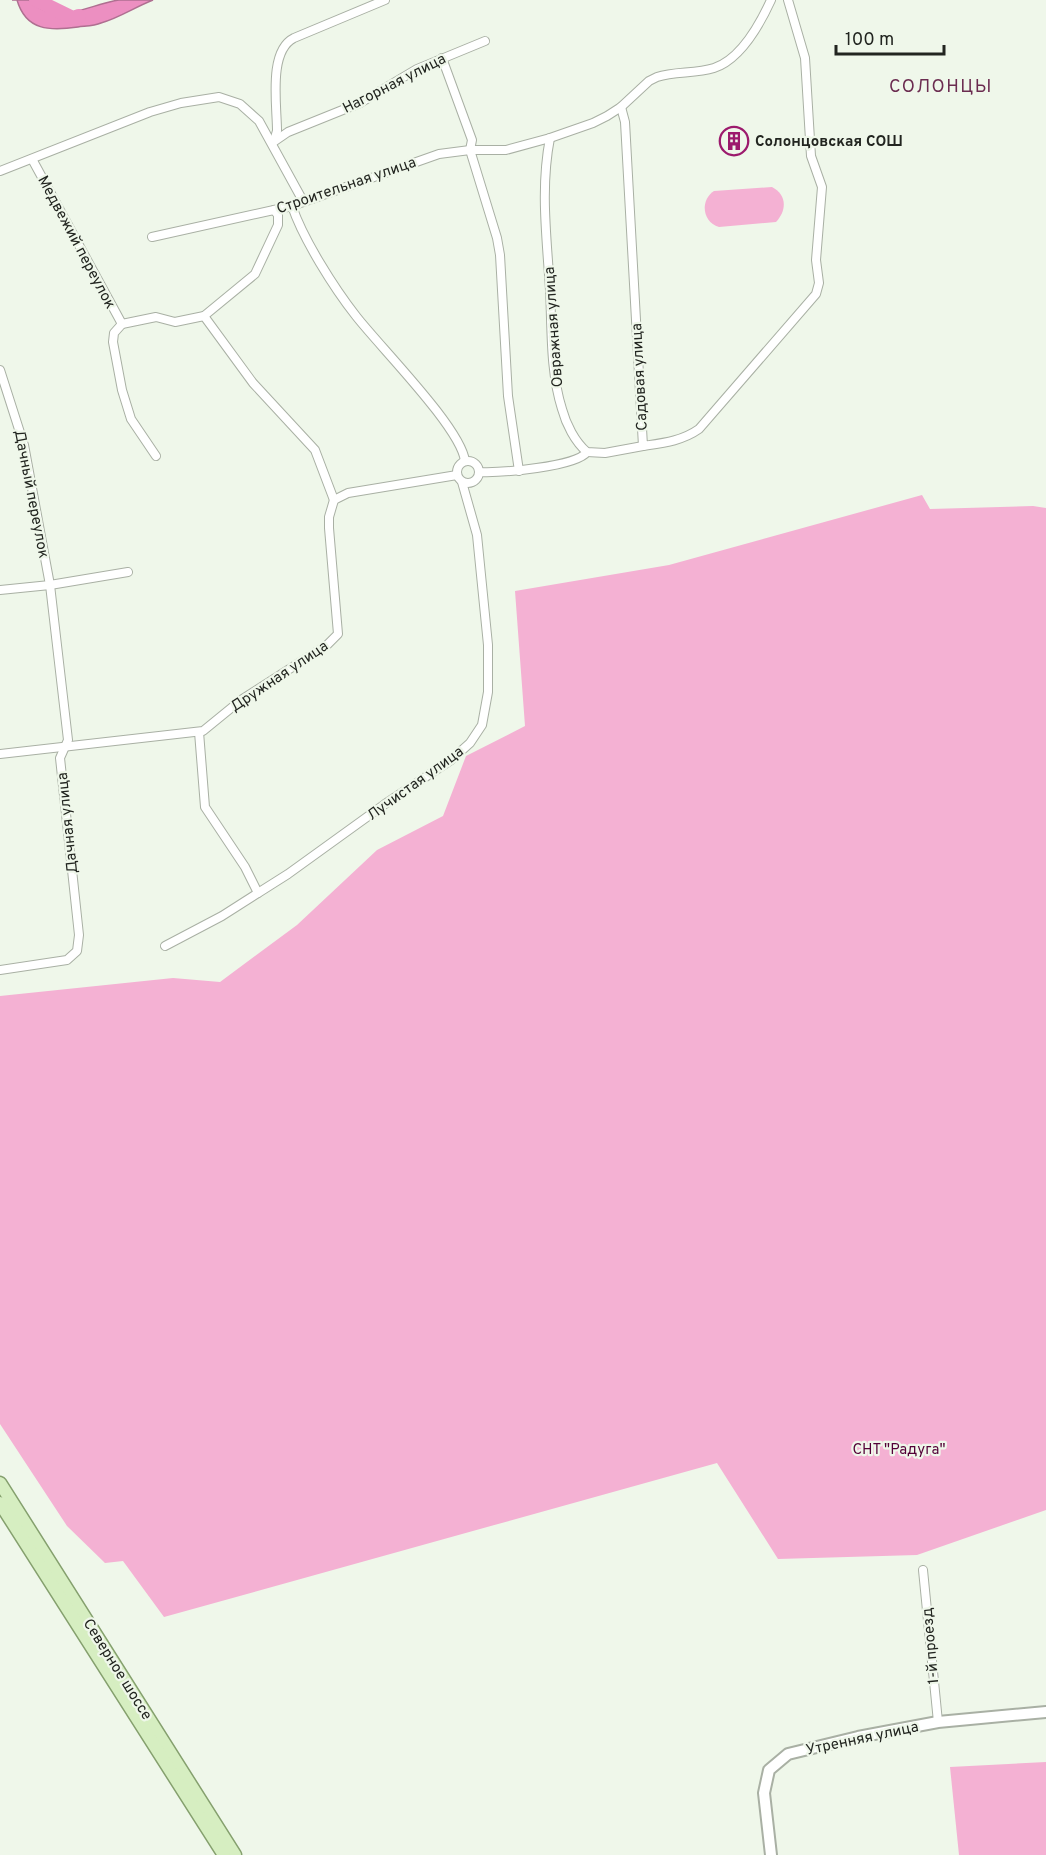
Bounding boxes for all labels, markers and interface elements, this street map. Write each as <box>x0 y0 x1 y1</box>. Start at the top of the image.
scale bar <box>836 18 944 56</box>
text: 100 m <box>845 29 894 52</box>
street label: Нагорная улица <box>340 50 450 119</box>
district label: СОЛОНЦЫ <box>889 76 993 99</box>
building icon: Солонцовская СОШ <box>718 125 750 157</box>
place label: Солонцовская СОШ <box>755 133 903 152</box>
street label: Строительная улица <box>274 154 419 219</box>
street label: Медвежий переулок <box>32 173 119 313</box>
street label: Овражная улица <box>541 266 568 388</box>
street label: Садовая улица <box>628 323 653 431</box>
street label: Дачный переулок <box>9 429 52 560</box>
street label: Дружная улица <box>227 637 333 717</box>
street label: Лучистая улица <box>364 743 468 826</box>
street label: Дачная улица <box>54 771 83 874</box>
park label: СНТ "Радуга" <box>852 1441 946 1460</box>
street label: 1-й проезд <box>919 1607 944 1685</box>
street label: Северное шоссе <box>78 1616 156 1724</box>
street label: Утренняя улица <box>804 1718 920 1761</box>

